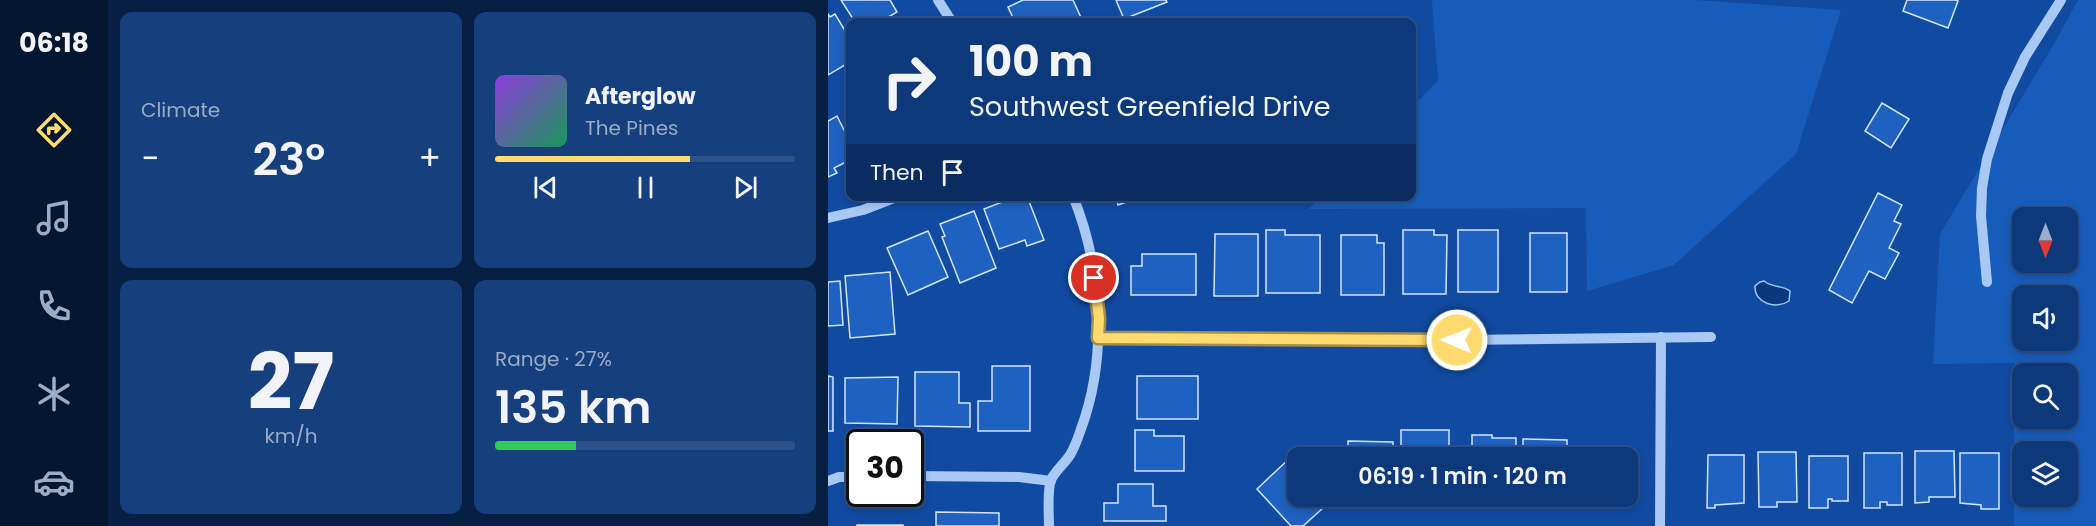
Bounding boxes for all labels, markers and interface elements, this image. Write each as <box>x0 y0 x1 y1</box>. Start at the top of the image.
text: 06:18 <box>19 24 89 61</box>
text: 100 m <box>969 32 1093 91</box>
icon: right <box>870 42 948 120</box>
text: Afterglow <box>585 81 696 112</box>
text: Southwest Greenfield Drive <box>969 88 1330 125</box>
text: Climate <box>141 96 220 124</box>
icon: directions <box>33 109 75 151</box>
text: The Pines <box>585 114 679 142</box>
text: 23° <box>252 128 325 191</box>
text: − <box>141 135 159 182</box>
text: + <box>418 135 441 182</box>
icon: arrive <box>936 156 969 189</box>
text: Then <box>870 157 924 188</box>
icon: previous <box>529 171 562 204</box>
icon: pause <box>629 171 662 204</box>
icon: next <box>729 171 762 204</box>
icon: music <box>33 197 75 239</box>
north arrow <box>2012 207 2078 273</box>
map controls <box>2012 207 2078 507</box>
pin <box>1068 252 1119 303</box>
icon: arrive <box>1077 261 1110 294</box>
icon: phone <box>33 285 75 327</box>
button: sound <box>2012 285 2078 351</box>
position arrow <box>1425 308 1489 372</box>
text: 27 <box>248 327 334 436</box>
text: Range · 27% <box>495 345 612 373</box>
button: search <box>2012 363 2078 429</box>
icon: climate <box>33 373 75 415</box>
text: 135 km <box>495 376 651 439</box>
text: km/h <box>264 422 318 450</box>
speed limit sign: 30 <box>846 429 924 507</box>
button: layers <box>2012 441 2078 507</box>
icon: car <box>33 461 75 503</box>
text: 06:19 · 1 min · 120 m <box>1358 461 1567 492</box>

